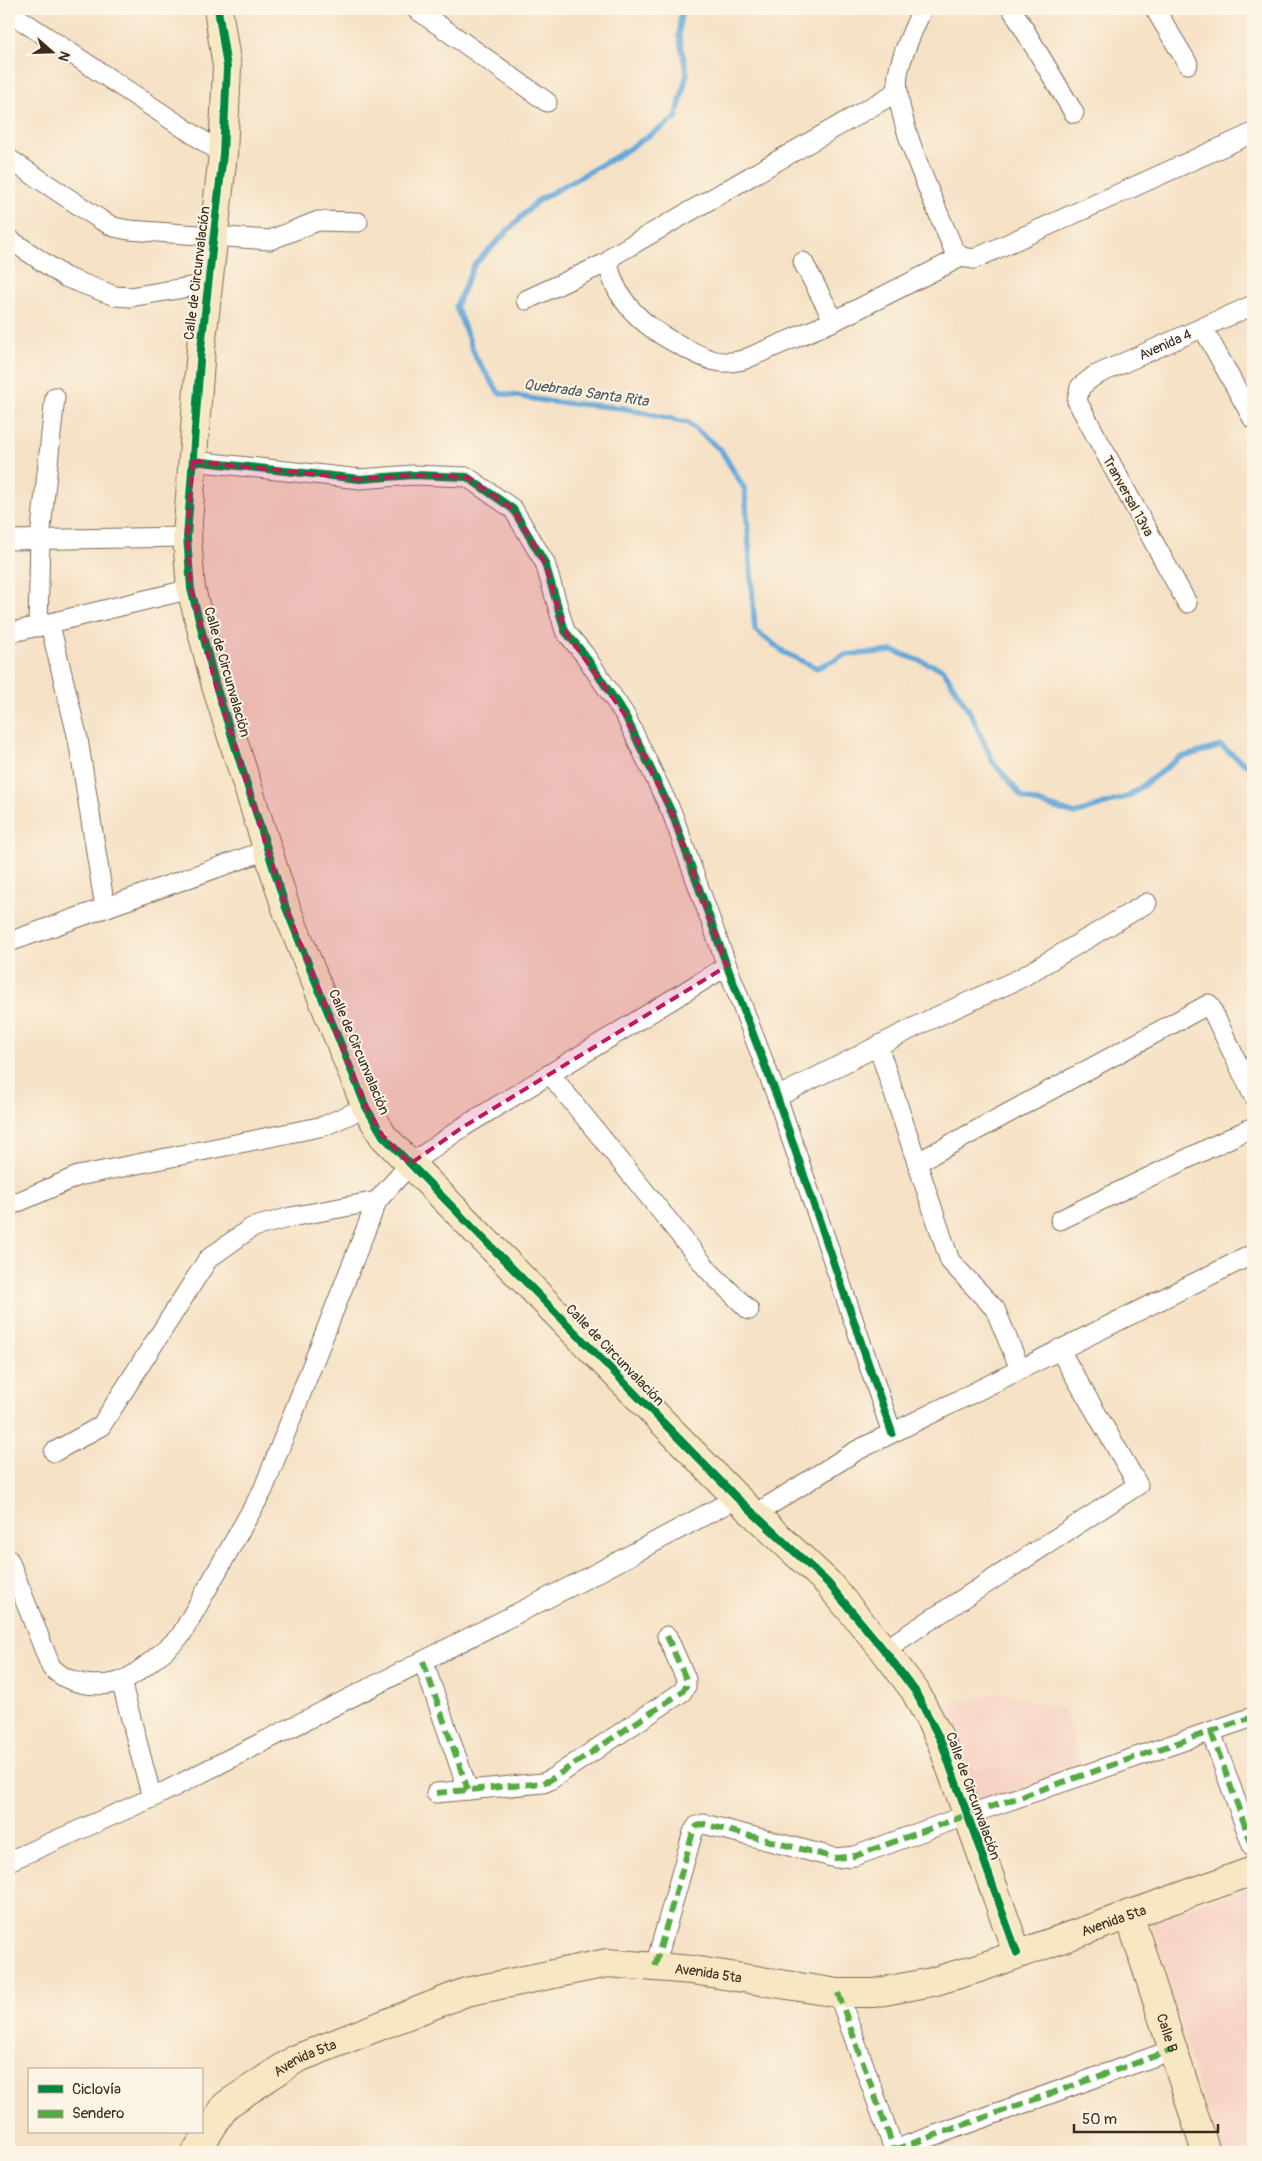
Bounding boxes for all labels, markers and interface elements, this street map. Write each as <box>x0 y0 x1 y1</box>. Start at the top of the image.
north arrow <box>28 28 78 78</box>
text: N <box>54 49 73 64</box>
street label: Calle de Circunvalación <box>180 205 214 341</box>
street label: Avenida 4 <box>1136 325 1194 363</box>
water label: Quebrada Santa Rita <box>522 375 651 411</box>
street label: Tranversal 13va <box>1099 453 1157 539</box>
street label: Calle de Circunvalación <box>200 605 254 739</box>
street label: Calle de Circunvalación <box>325 987 393 1117</box>
street label: Calle de Circunvalación <box>562 1301 668 1409</box>
street label: Calle de Circunvalación <box>942 1730 1004 1862</box>
street label: Avenida 5ta <box>1079 1901 1148 1940</box>
street label: Avenida 5ta <box>674 1960 743 1986</box>
street label: Calle B <box>1153 2011 1182 2055</box>
street label: Avenida 5ta <box>270 2036 339 2080</box>
legend <box>28 2068 202 2134</box>
text: Ciclovía <box>72 2080 121 2099</box>
scale bar <box>1074 2101 1218 2133</box>
text: Sendero <box>72 2104 124 2123</box>
text: 50 m <box>1082 2110 1117 2129</box>

